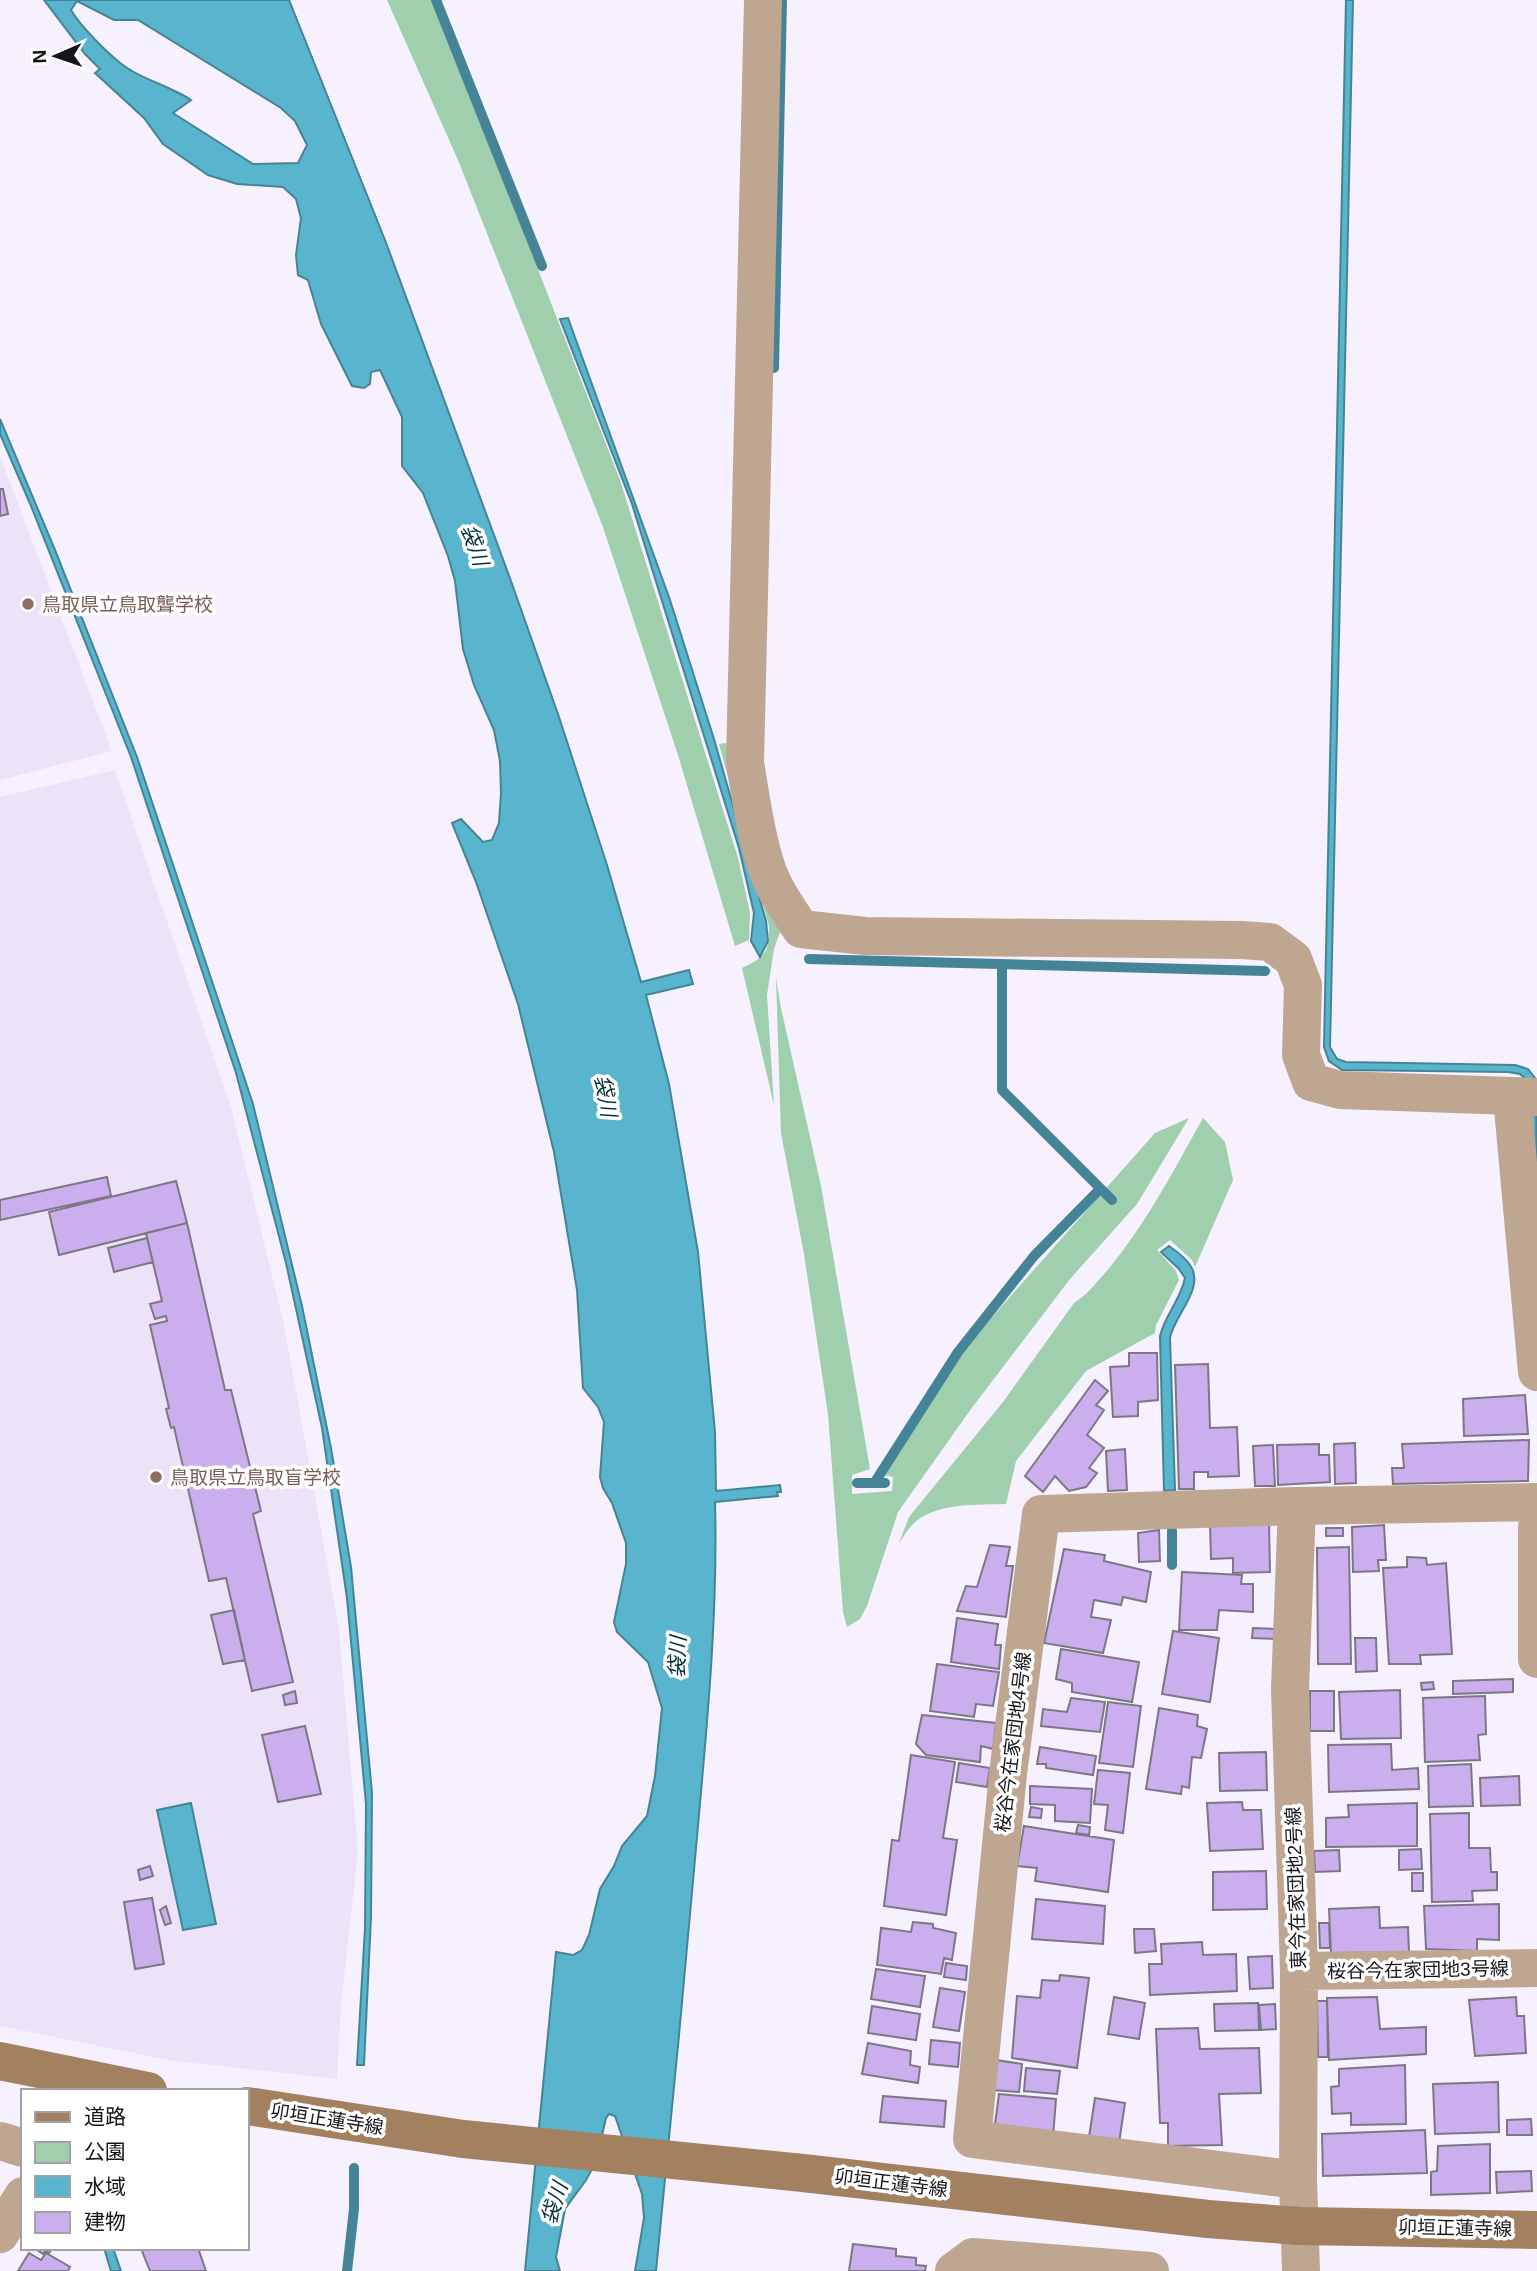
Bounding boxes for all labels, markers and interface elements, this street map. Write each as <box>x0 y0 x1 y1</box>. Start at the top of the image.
north arrow <box>21 21 91 91</box>
text: N <box>29 49 50 64</box>
water label: 袋川 <box>457 521 493 570</box>
place label: 鳥取県立鳥取聾学校 <box>42 594 213 615</box>
marker: 鳥取県立鳥取聾学校 <box>20 596 36 612</box>
water label: 袋川 <box>591 1073 621 1121</box>
place label: 鳥取県立鳥取盲学校 <box>170 1467 341 1488</box>
marker: 鳥取県立鳥取盲学校 <box>148 1469 164 1485</box>
water label: 袋川 <box>664 1633 690 1679</box>
street label: 桜谷今在家団地4号線 <box>992 1651 1034 1833</box>
street label: 東今在家団地2号線 <box>1283 1806 1309 1970</box>
street label: 桜谷今在家団地3号線 <box>1327 1958 1509 1982</box>
legend <box>21 2089 248 2250</box>
street label: 卯垣正蓮寺線 <box>269 2100 385 2138</box>
text: 道路 <box>84 2105 126 2128</box>
text: 公園 <box>84 2140 126 2163</box>
street label: 卯垣正蓮寺線 <box>833 2166 949 2200</box>
text: 水域 <box>84 2175 126 2198</box>
water label: 袋川 <box>537 2178 572 2227</box>
text: 建物 <box>84 2210 126 2233</box>
street label: 卯垣正蓮寺線 <box>1398 2217 1512 2239</box>

